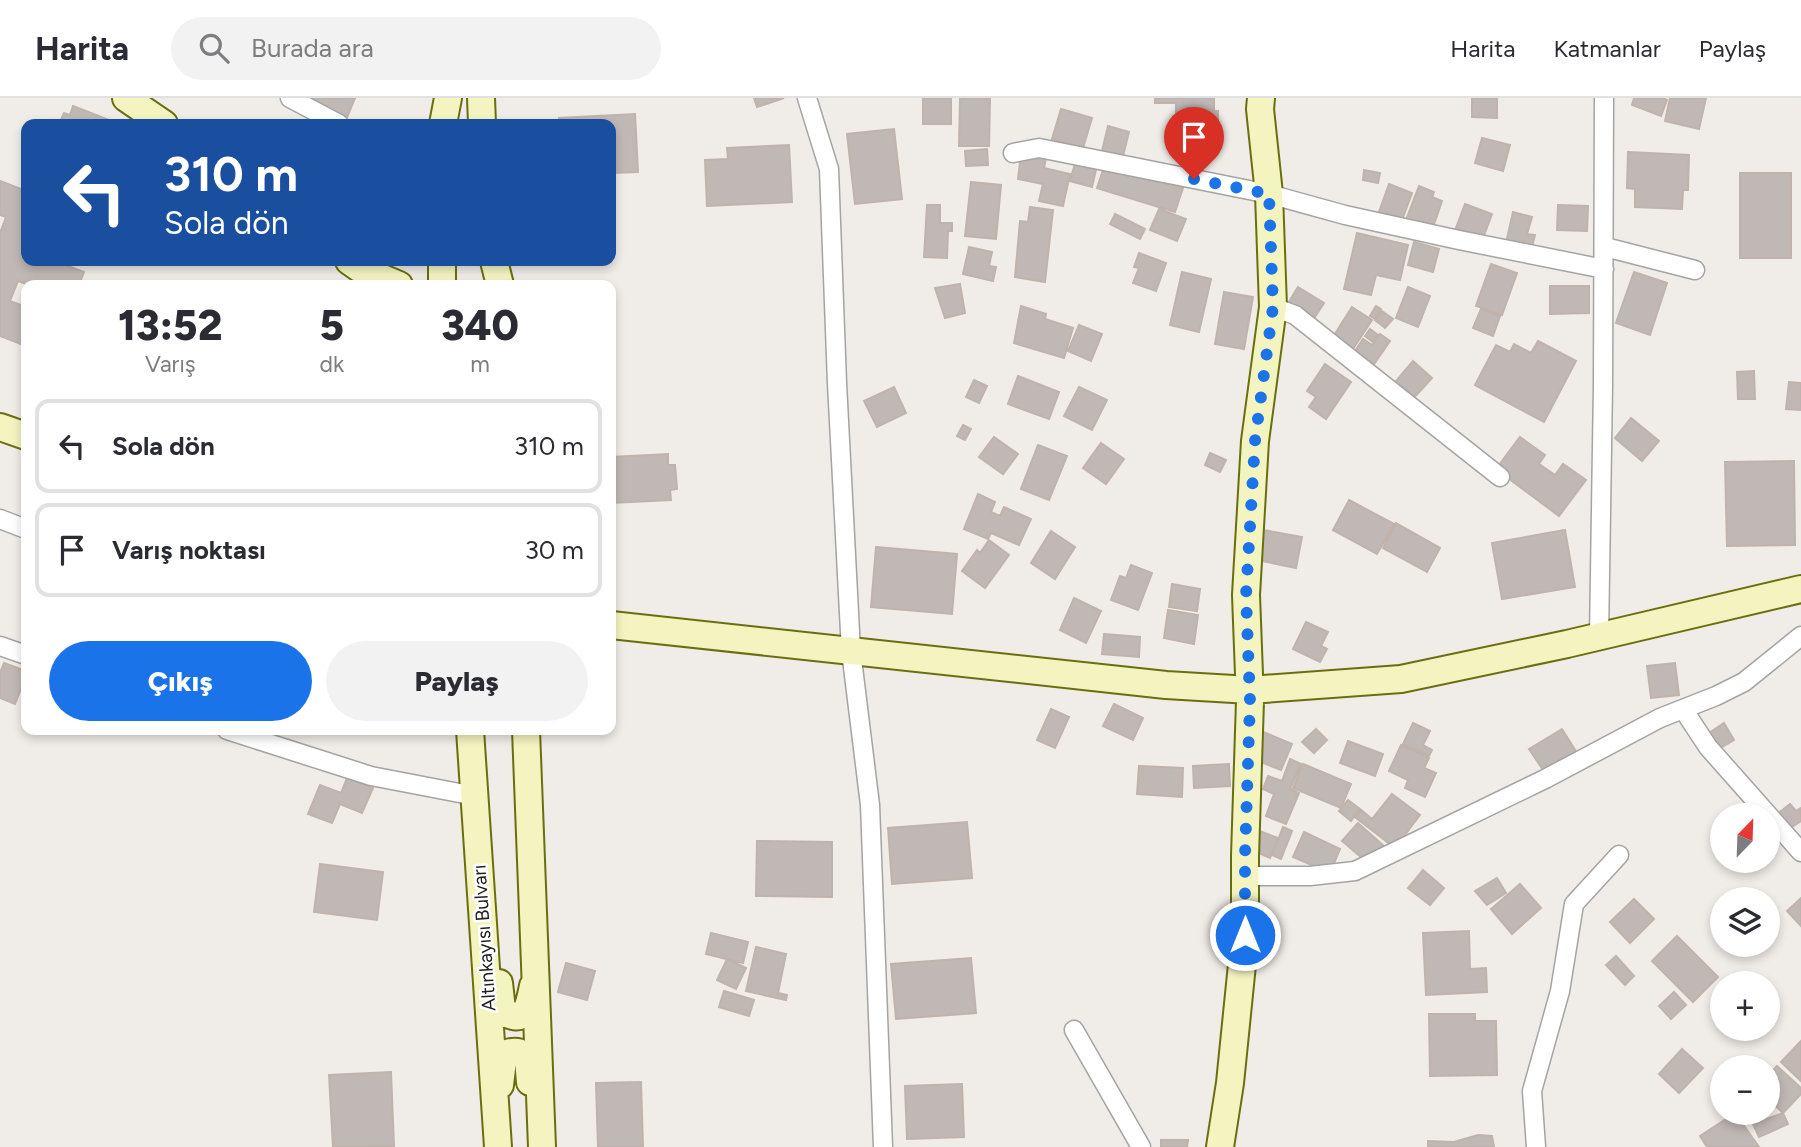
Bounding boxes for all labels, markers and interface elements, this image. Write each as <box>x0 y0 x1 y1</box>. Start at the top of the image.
search box <box>171 17 661 80</box>
text: Harita <box>35 29 129 68</box>
icon: search <box>195 29 233 67</box>
text: Burada ara <box>251 32 374 64</box>
text: Harita <box>1450 34 1515 63</box>
text: Katmanlar <box>1553 34 1661 63</box>
text: Paylaş <box>1699 34 1766 63</box>
pin <box>1164 107 1224 179</box>
icon: arrive <box>1175 118 1213 156</box>
text: 310 m <box>164 144 298 203</box>
icon: left <box>49 147 140 238</box>
text: Sola dön <box>164 204 289 242</box>
text: 13:52 <box>118 300 222 351</box>
text: 5 <box>319 300 344 351</box>
text: 340 <box>441 300 519 351</box>
text: Varış <box>145 350 196 378</box>
text: dk <box>319 350 344 378</box>
text: m <box>470 350 490 378</box>
icon: left <box>53 427 91 465</box>
text: Sola dön <box>112 430 215 462</box>
text: 310 m <box>514 430 584 462</box>
icon: arrive <box>53 531 91 569</box>
text: Varış noktası <box>112 534 266 566</box>
text: 30 m <box>525 534 584 566</box>
button: Çıkış <box>49 641 312 721</box>
button: Paylaş <box>326 641 588 721</box>
north arrow <box>1710 803 1780 873</box>
map controls <box>1710 803 1780 1125</box>
street label: Altınkayısı Bulvarı <box>467 864 501 1012</box>
button: layers <box>1710 887 1780 957</box>
position arrow <box>1208 898 1282 972</box>
button: + <box>1710 971 1780 1041</box>
button: − <box>1710 1055 1780 1125</box>

